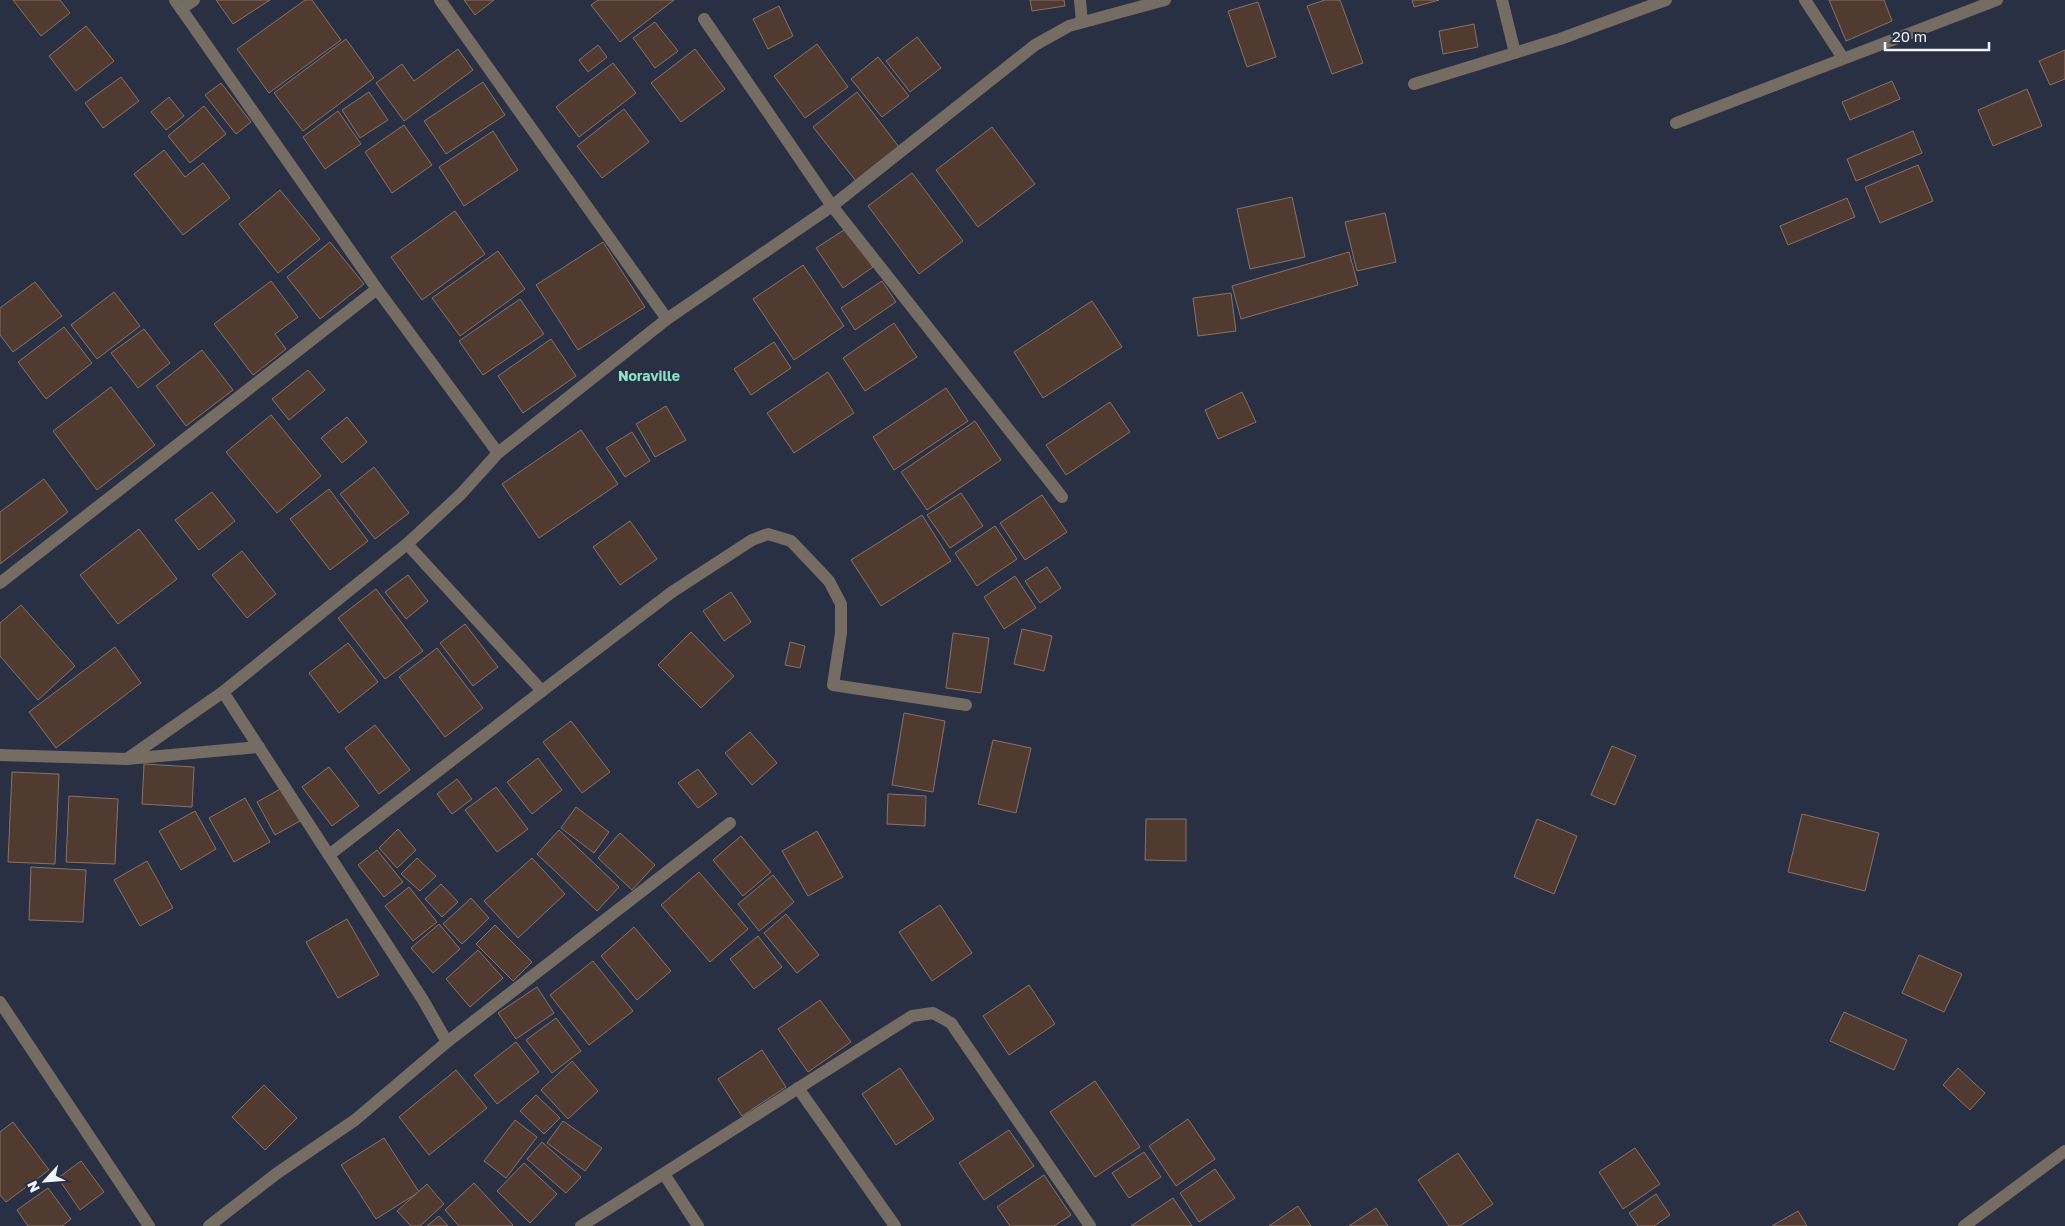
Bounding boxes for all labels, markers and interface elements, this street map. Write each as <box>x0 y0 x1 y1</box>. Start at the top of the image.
scale bar <box>1885 20 1989 52</box>
text: 20 m <box>1892 27 1927 45</box>
district label: Noraville <box>618 367 680 384</box>
north arrow <box>20 1156 70 1206</box>
text: N <box>23 1178 43 1195</box>

